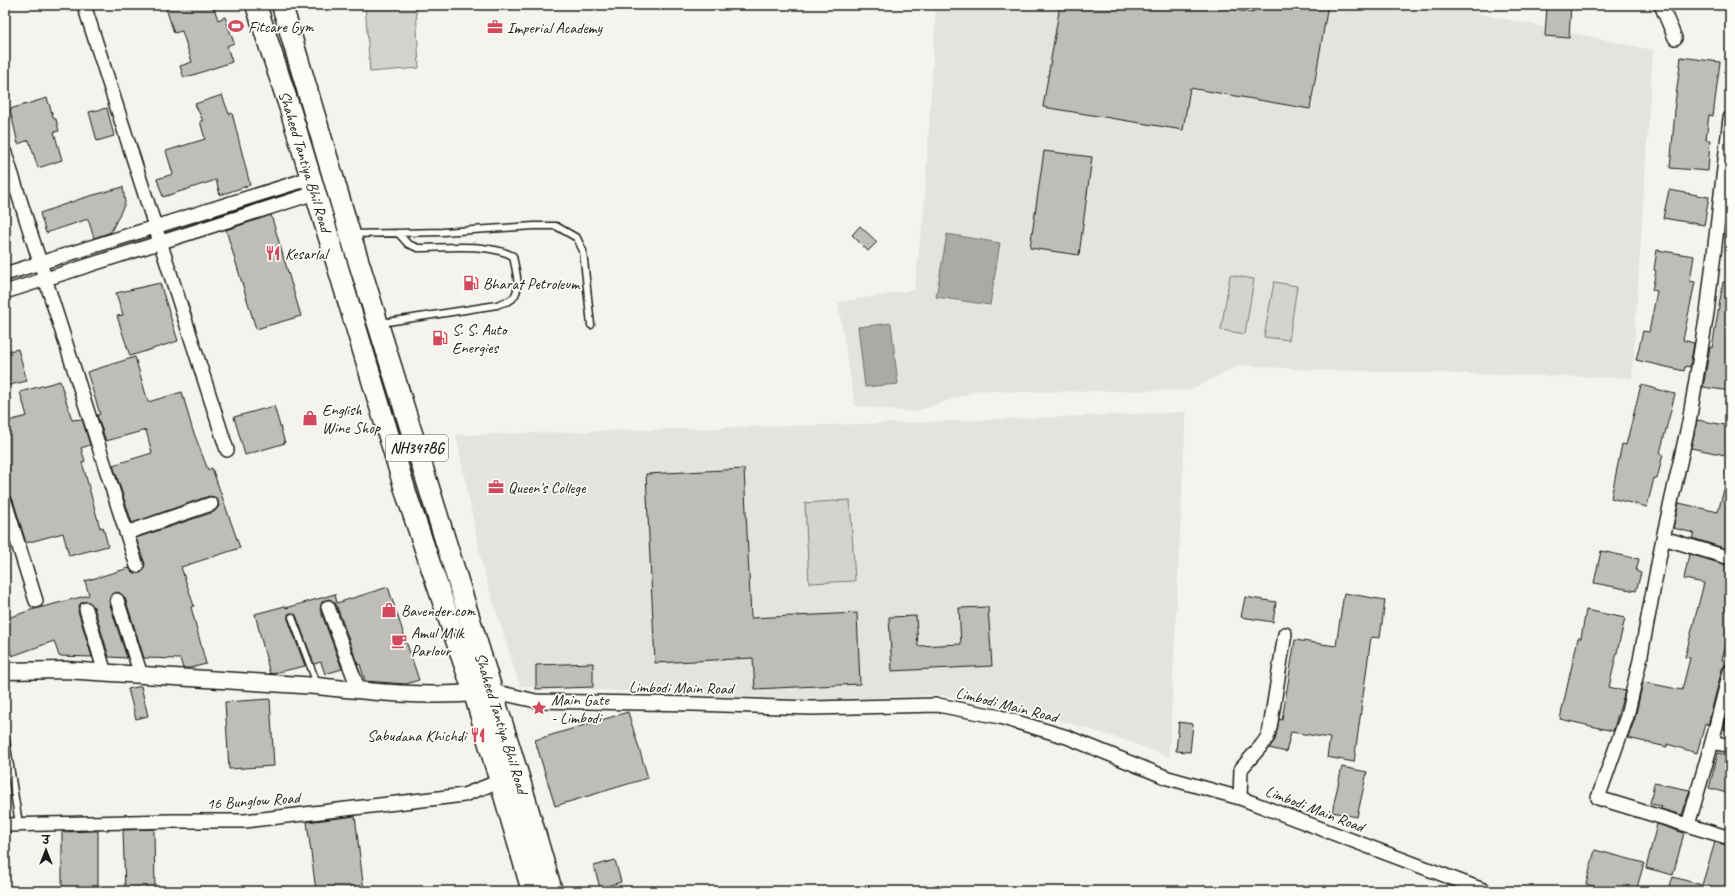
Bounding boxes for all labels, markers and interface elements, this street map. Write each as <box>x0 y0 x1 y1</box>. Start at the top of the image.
sports icon: Fitcare Gym <box>227 17 245 35</box>
place label: Fitcare Gym <box>248 17 315 37</box>
office icon: Imperial Academy <box>486 18 504 36</box>
place label: Imperial Academy <box>507 18 604 38</box>
street label: Shaheed Tantiya Bhil Road <box>274 88 336 237</box>
restaurant icon: Kesarlal <box>264 244 282 262</box>
place label: Kesarlal <box>285 244 330 264</box>
fuel station icon: Bharat Petroleum <box>462 274 480 292</box>
place label: Bharat Petroleum <box>483 274 581 294</box>
place label: S. S. Auto Energies <box>452 320 509 358</box>
fuel station icon: S. S. Auto Energies <box>431 329 449 347</box>
place label: English Wine Shop <box>322 400 381 438</box>
shop icon: English Wine Shop <box>301 409 319 427</box>
road number: NH347BG <box>386 435 448 461</box>
office icon: Queen's College <box>487 478 505 496</box>
place label: Queen's College <box>508 478 587 498</box>
shop icon: Bavender.com <box>380 601 398 619</box>
place label: Bavender.com <box>401 601 476 621</box>
place label: Amul Milk Parlour <box>411 623 465 661</box>
cafe icon: Amul Milk Parlour <box>390 632 408 650</box>
street label: Shaheed Tantiya Bhil Road <box>470 650 533 799</box>
street label: Limbodi Main Road <box>629 677 736 699</box>
street label: Limbodi Main Road <box>954 683 1062 728</box>
place label: Main Gate - Limbodi <box>551 690 610 728</box>
place icon: Main Gate - Limbodi <box>530 699 548 717</box>
place label: Sabudana Khichdi <box>367 726 468 746</box>
restaurant icon: Sabudana Khichdi <box>469 726 487 744</box>
street label: Limbodi Main Road <box>1262 781 1369 838</box>
street label: 16 Bunglow Road <box>206 788 303 814</box>
north arrow <box>26 830 66 870</box>
text: उ <box>41 833 51 847</box>

